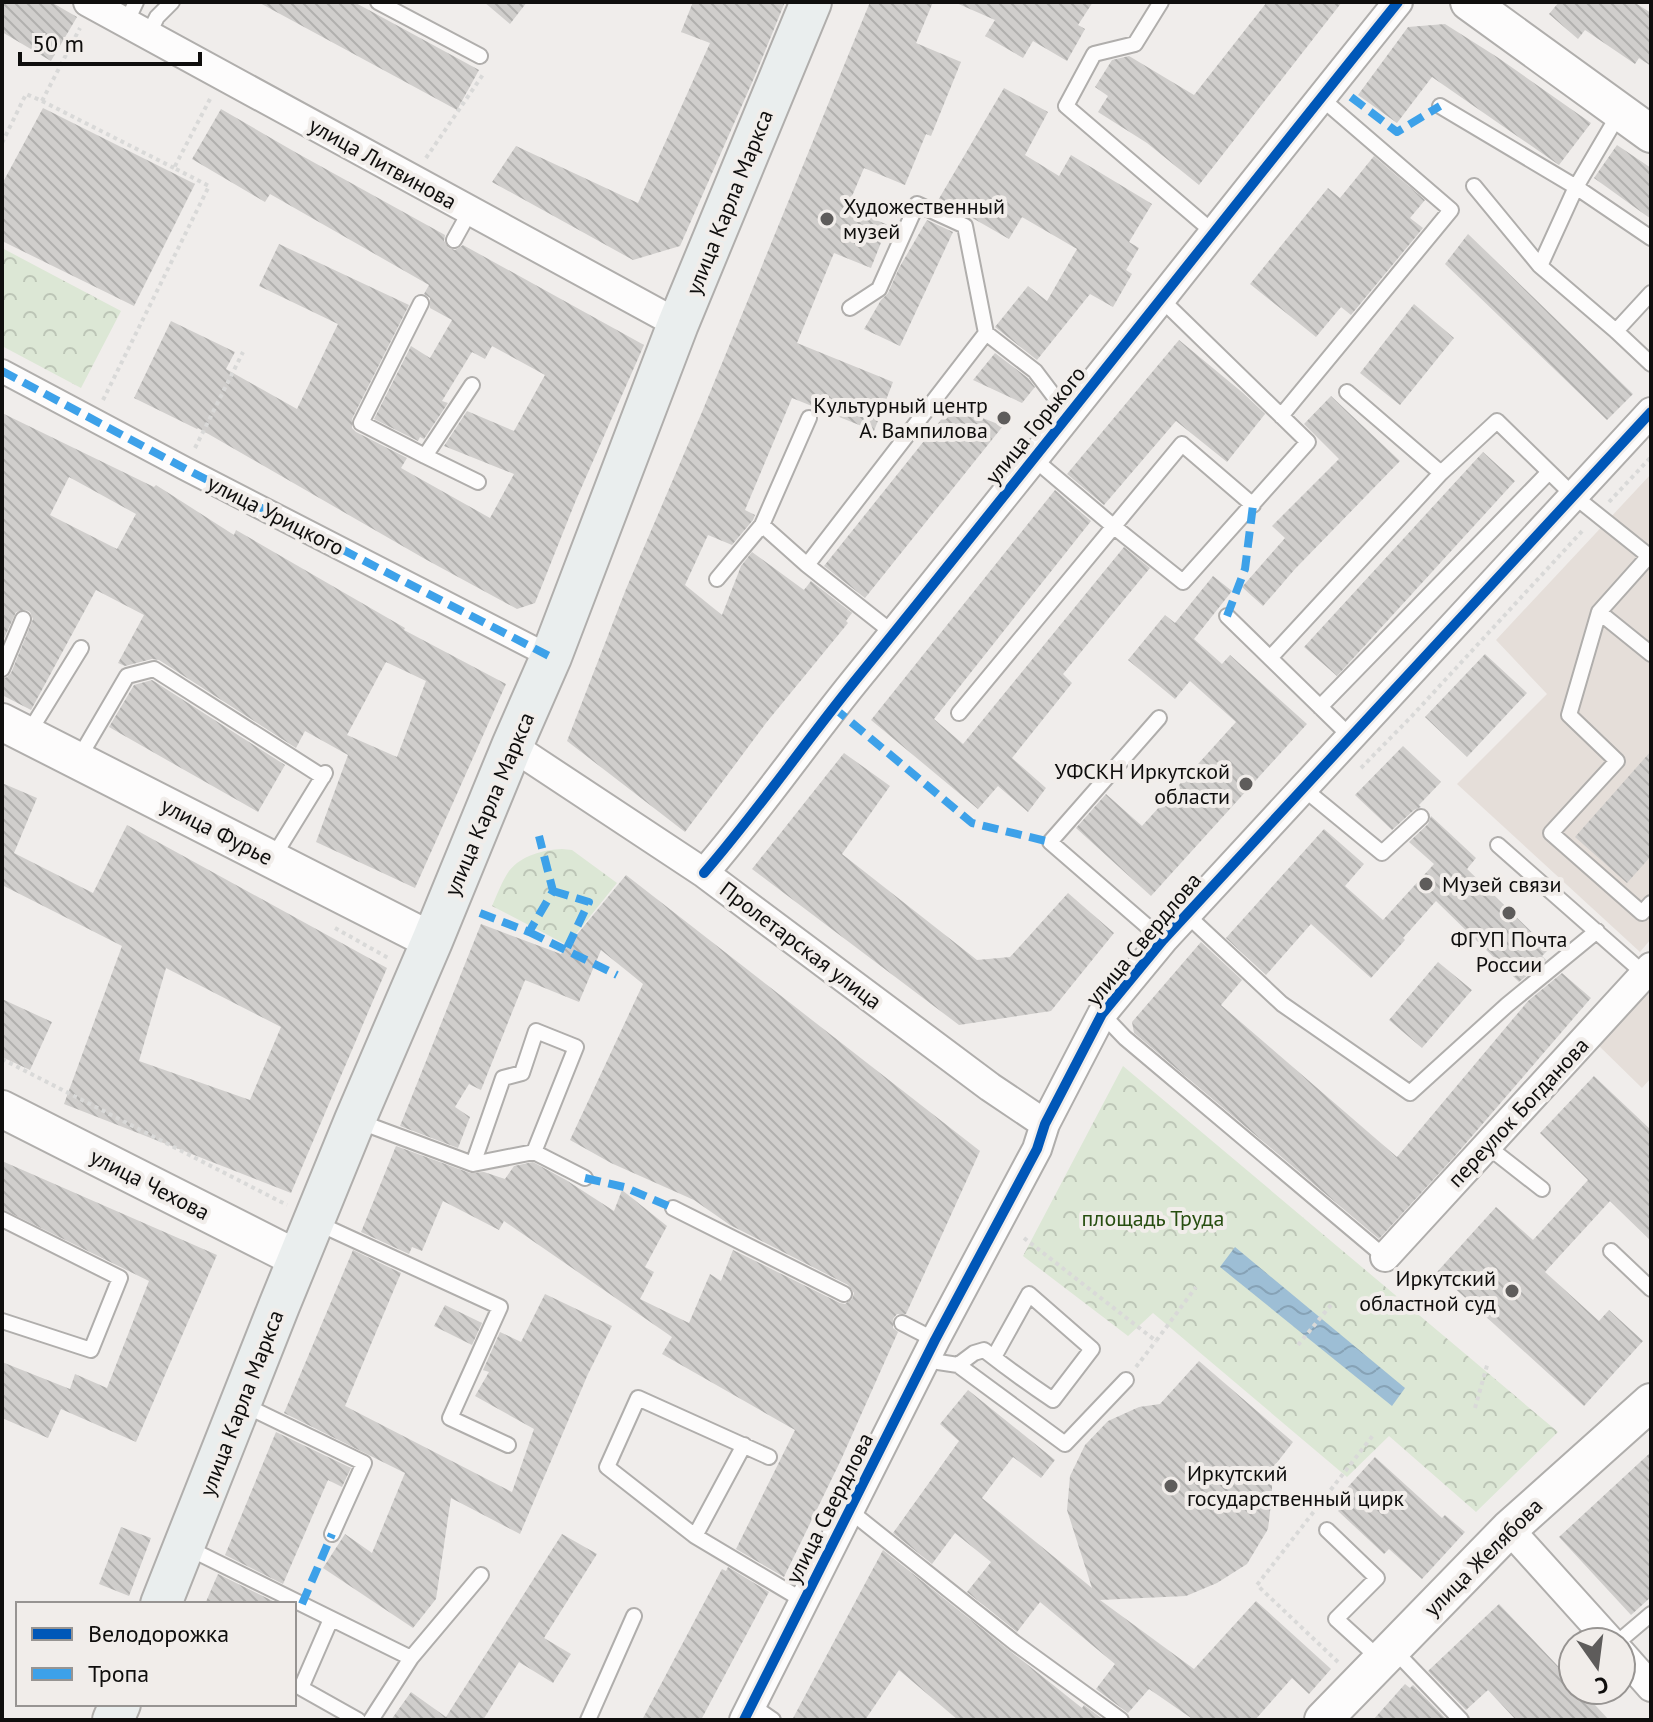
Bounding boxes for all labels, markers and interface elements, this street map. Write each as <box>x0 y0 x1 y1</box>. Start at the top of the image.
scale bar <box>20 16 200 66</box>
text: 50 m <box>32 28 84 59</box>
street label: улица Карла Маркса <box>679 105 779 299</box>
street label: улица Литвинова <box>304 111 462 215</box>
place label: Художественный музей <box>843 192 1005 245</box>
marker: Художественный музей <box>818 210 836 228</box>
street label: улица Горького <box>979 360 1091 490</box>
place label: Культурный центр А. Вампилова <box>813 391 988 444</box>
marker: Культурный центр А. Вампилова <box>995 409 1013 427</box>
street label: улица Урицкого <box>203 469 349 561</box>
street label: улица Карла Маркса <box>438 708 540 900</box>
place label: УФСКН Иркутской области <box>1055 757 1230 810</box>
marker: УФСКН Иркутской области <box>1237 775 1255 793</box>
street label: улица Фурье <box>156 791 278 871</box>
street label: улица Свердлова <box>1079 867 1207 1011</box>
place label: Музей связи <box>1442 870 1561 898</box>
street label: Пролетарская улица <box>714 875 888 1015</box>
marker: Музей связи <box>1417 875 1435 893</box>
marker: ФГУП Почта России <box>1500 904 1518 922</box>
place label: ФГУП Почта России <box>1451 925 1567 978</box>
street label: переулок Богданова <box>1441 1031 1595 1193</box>
street label: улица Чехова <box>86 1142 214 1226</box>
park label: площадь Труда <box>1082 1204 1224 1232</box>
place label: Иркутский областной суд <box>1359 1264 1496 1317</box>
marker: Иркутский областной суд <box>1503 1282 1521 1300</box>
street label: улица Карла Маркса <box>193 1306 289 1500</box>
street label: улица Свердлова <box>779 1428 879 1588</box>
place label: Иркутский государственный цирк <box>1187 1459 1404 1512</box>
marker: Иркутский государственный цирк <box>1162 1477 1180 1495</box>
street label: улица Желябова <box>1418 1492 1548 1622</box>
legend <box>16 1602 296 1706</box>
text: Велодорожка <box>88 1618 229 1649</box>
north arrow <box>1557 1626 1637 1706</box>
text: Тропа <box>88 1658 149 1689</box>
text: С <box>1592 1670 1611 1700</box>

